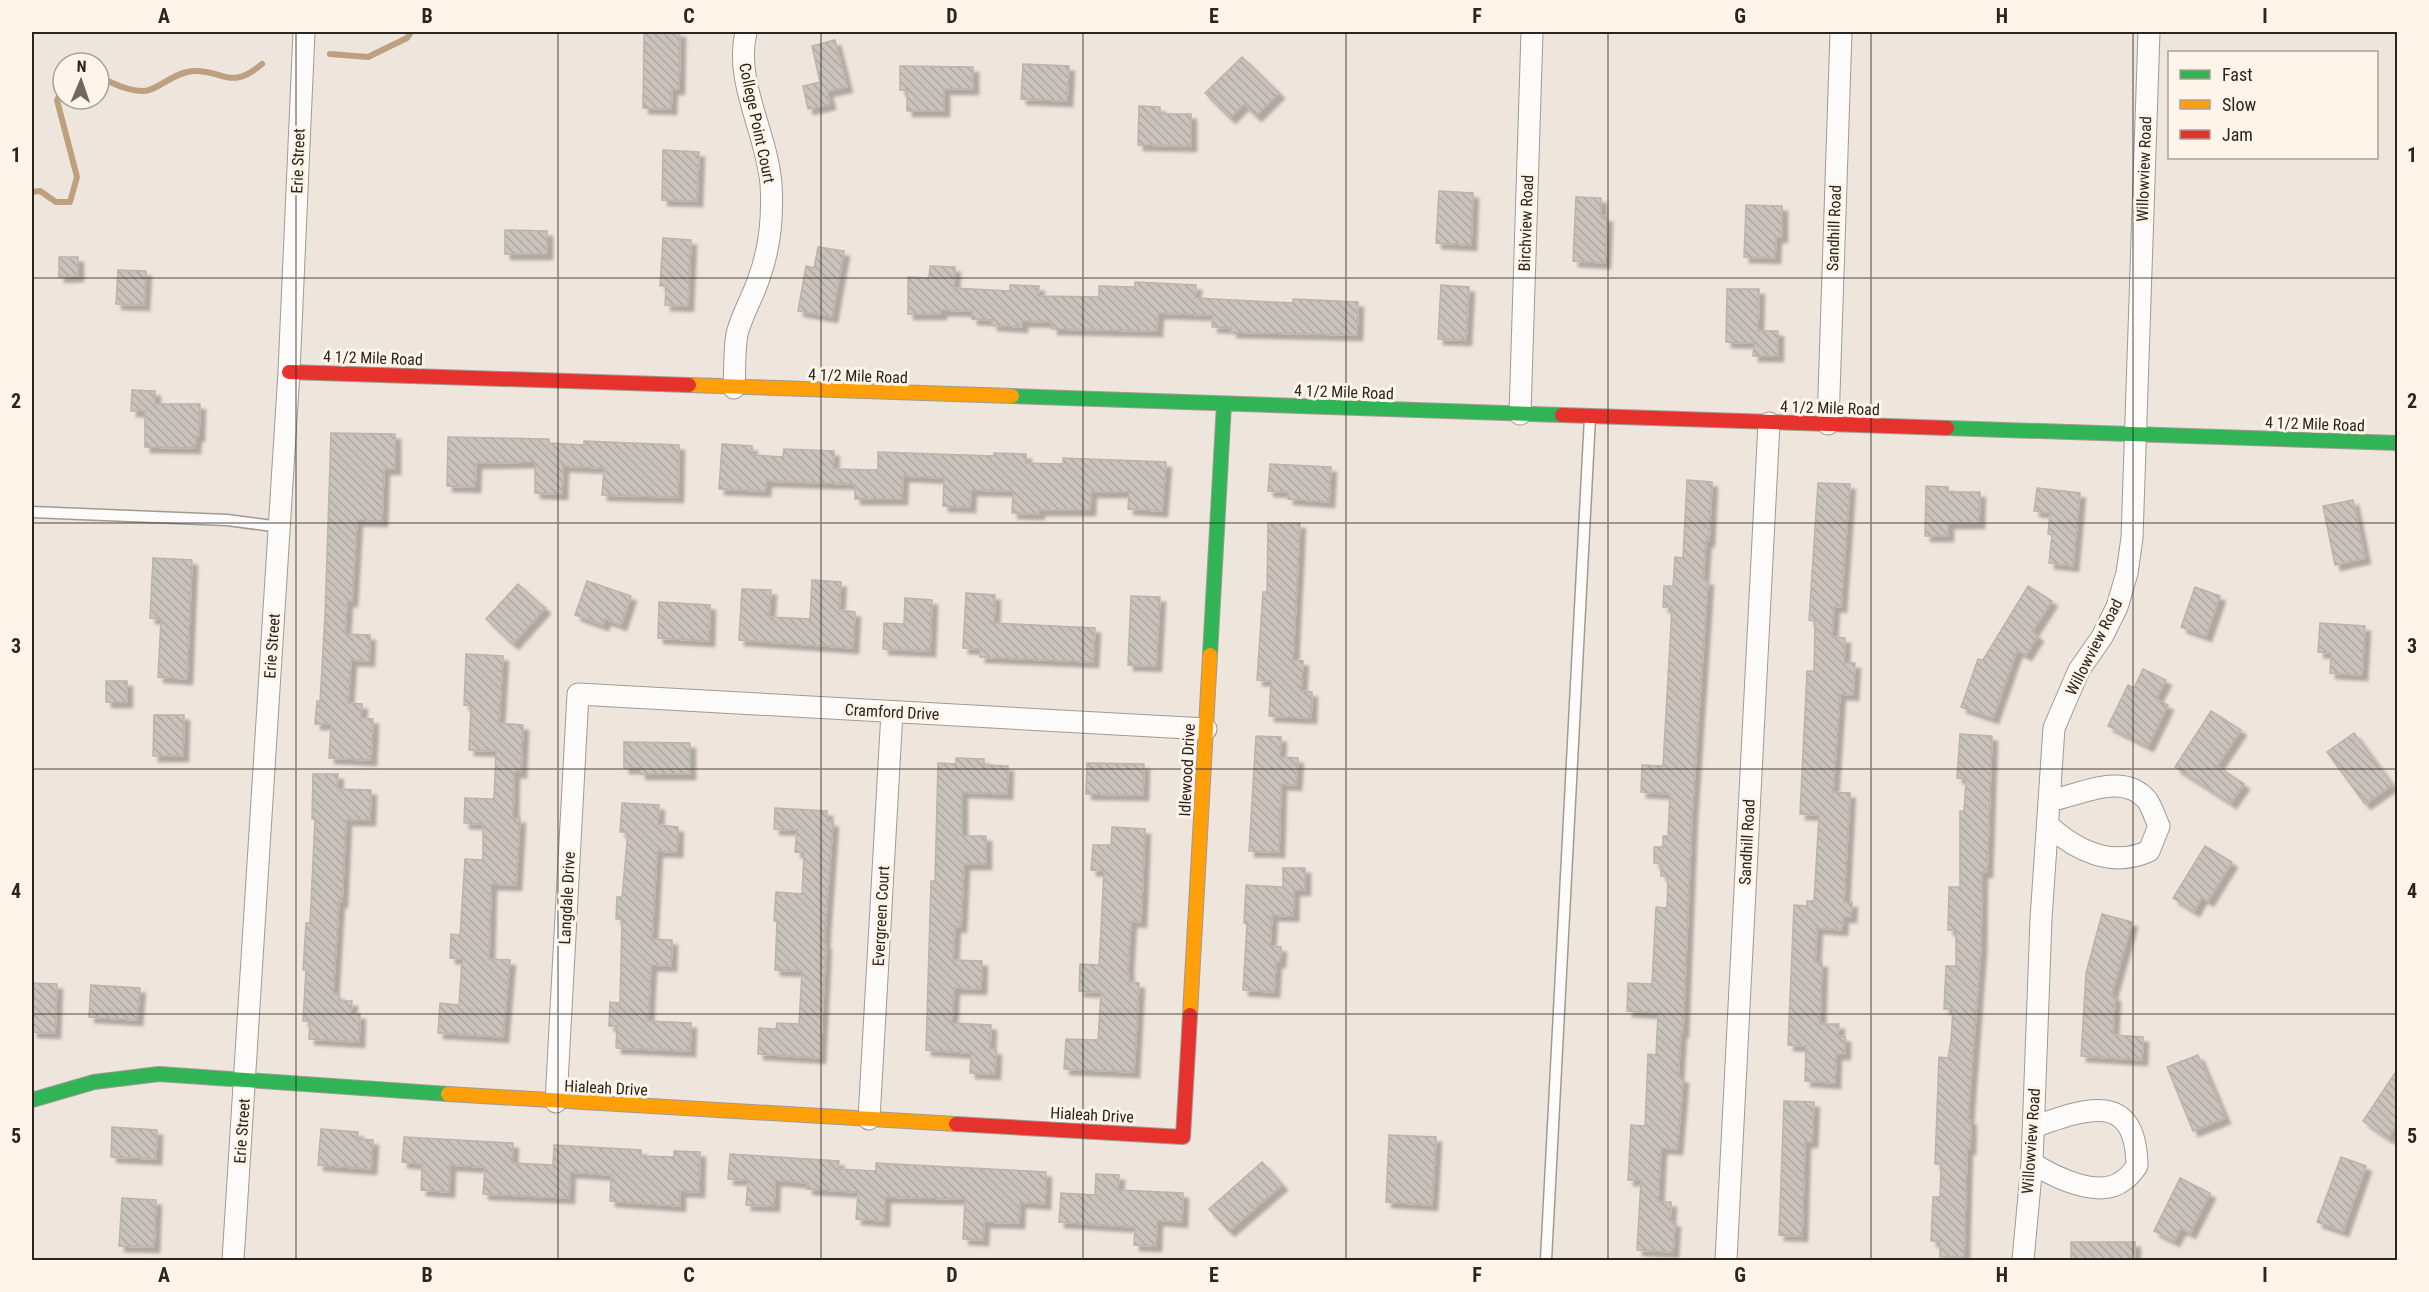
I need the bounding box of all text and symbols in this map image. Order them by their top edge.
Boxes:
text: A [158,4,170,28]
text: B [421,4,433,28]
text: C [683,4,695,28]
text: D [946,4,958,28]
text: E [1209,4,1219,28]
text: F [1472,4,1482,28]
text: G [1734,4,1746,28]
text: H [1996,4,2008,28]
text: I [2262,4,2268,28]
north arrow [51,51,111,111]
legend [2168,51,2378,159]
text: N [76,57,87,76]
street label: College Point Court [735,61,779,185]
text: Fast [2222,64,2253,85]
text: Slow [2222,94,2257,115]
street label: Willowview Road [2133,116,2155,222]
text: Jam [2222,124,2253,145]
street label: Erie Street [287,128,309,194]
text: 1 [11,143,21,167]
text: 1 [2407,143,2417,167]
street label: Birchview Road [1515,174,1537,272]
street label: Sandhill Road [1823,185,1845,271]
street label: 4 1/2 Mile Road [323,347,423,369]
street label: 4 1/2 Mile Road [808,365,908,387]
street label: 4 1/2 Mile Road [1294,381,1394,403]
text: 2 [11,389,21,413]
text: 2 [2407,389,2417,413]
street label: 4 1/2 Mile Road [1780,397,1880,419]
street label: 4 1/2 Mile Road [2265,413,2365,435]
street label: Willowview Road [2062,596,2126,698]
street label: Erie Street [260,613,284,679]
text: 3 [11,634,21,658]
text: 3 [2407,634,2417,658]
street label: Cramford Drive [844,700,940,724]
street label: Idlewood Drive [1175,723,1199,817]
street label: Sandhill Road [1735,798,1759,886]
street label: Langdale Drive [555,851,579,945]
street label: Evergreen Court [869,865,893,967]
text: 4 [11,879,21,903]
text: 4 [2407,879,2417,903]
street label: Hialeah Drive [564,1076,648,1100]
street label: Willowview Road [2018,1088,2044,1194]
street label: Erie Street [230,1098,254,1164]
street label: Hialeah Drive [1050,1103,1134,1127]
text: 5 [11,1124,21,1148]
text: 5 [2407,1124,2417,1148]
text: A [158,1263,170,1287]
text: B [421,1263,433,1287]
text: C [683,1263,695,1287]
text: D [946,1263,958,1287]
text: E [1209,1263,1219,1287]
text: F [1472,1263,1482,1287]
text: G [1734,1263,1746,1287]
text: H [1996,1263,2008,1287]
text: I [2262,1263,2268,1287]

